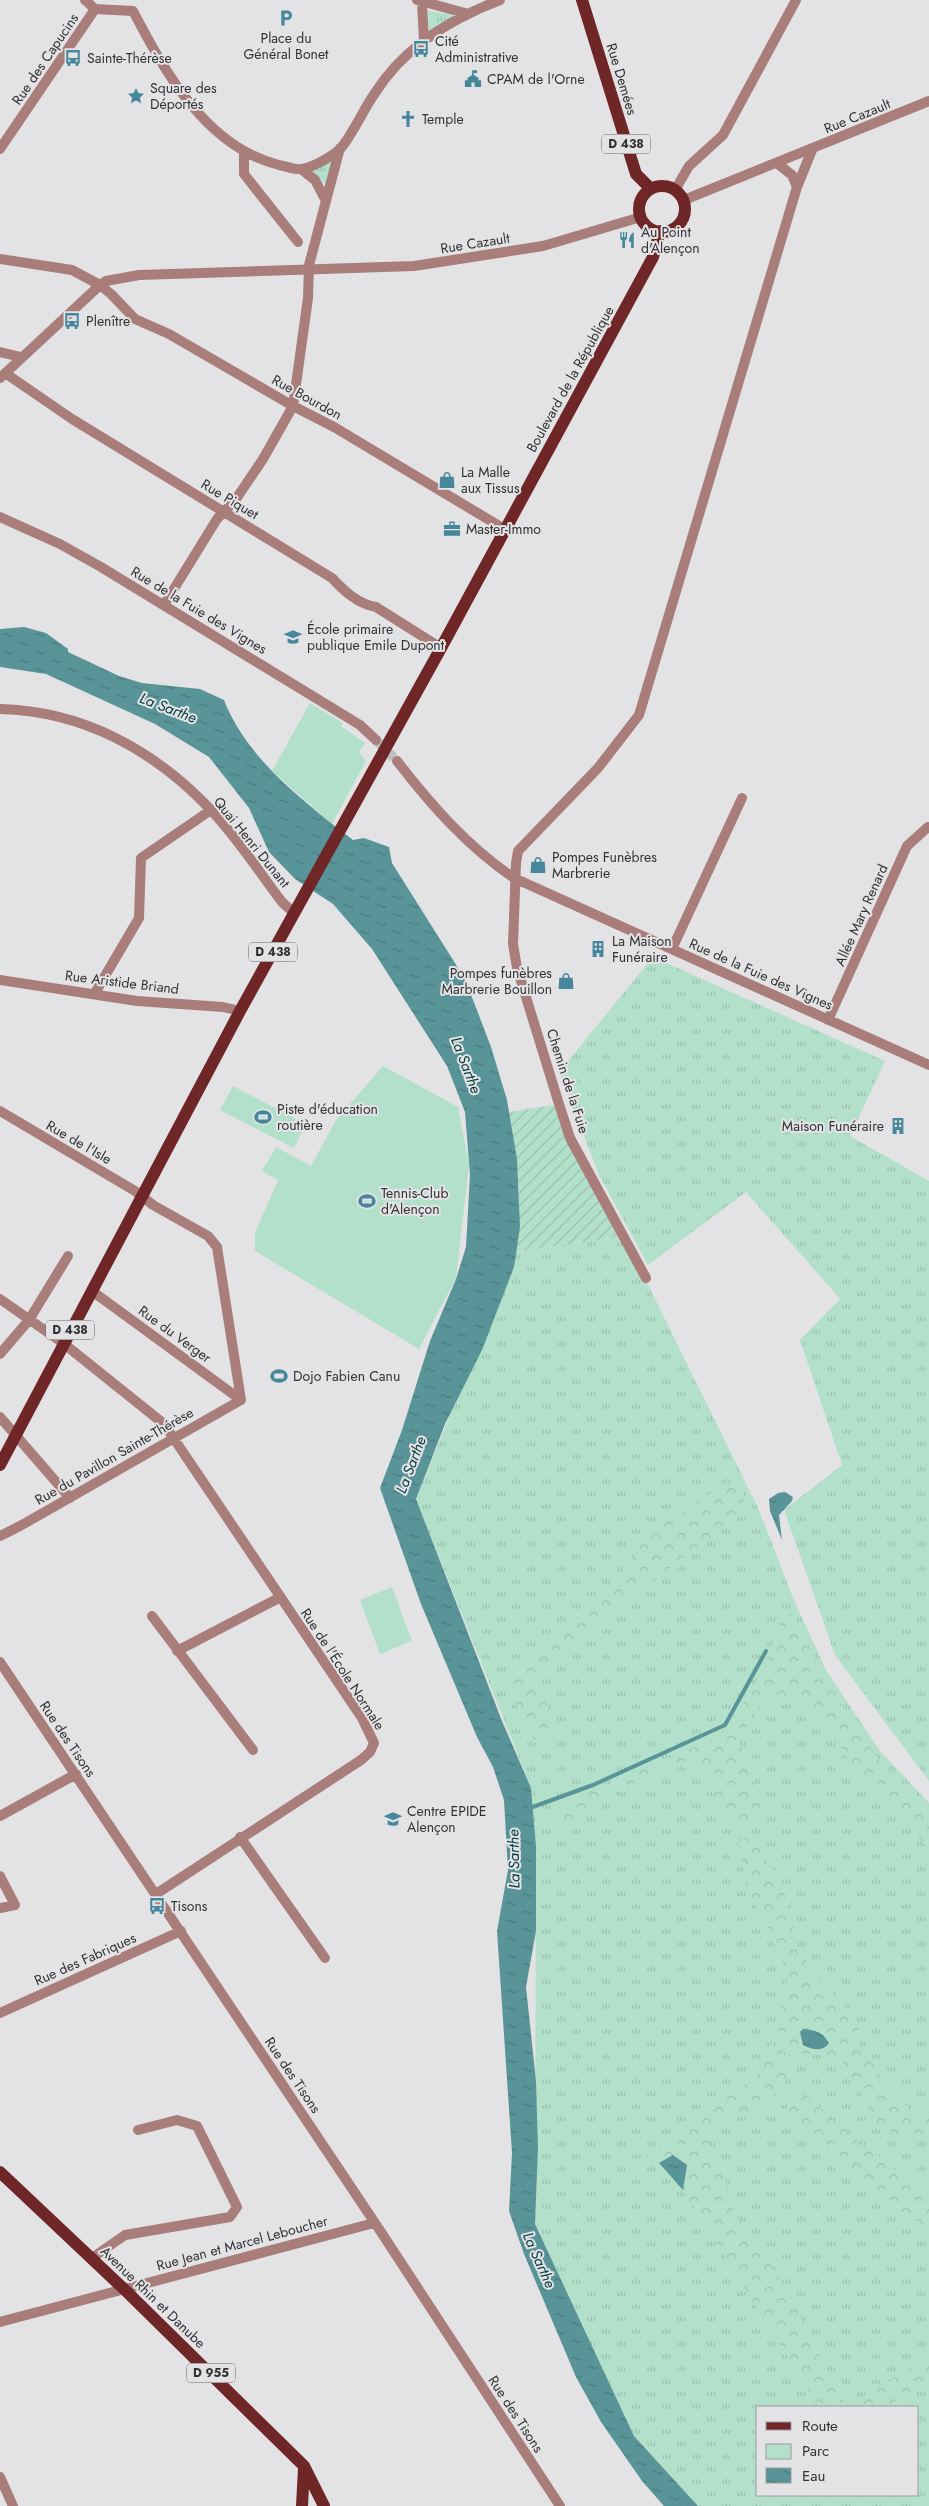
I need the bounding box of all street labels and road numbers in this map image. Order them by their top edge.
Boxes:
street label: Rue des Capucins [7,9,83,109]
street label: Rue Demées [602,41,643,118]
street label: Rue Cazault [821,93,894,138]
road number: D 438 [602,134,650,154]
street label: Rue Cazault [439,228,512,258]
street label: Boulevard de la République [521,302,619,456]
street label: Rue Bourdon [268,370,346,424]
street label: Rue Piquet [198,474,263,524]
street label: Rue de la Fuie des Vignes [127,561,271,659]
street label: Quai Henri Dunant [209,792,295,892]
street label: Allée Mary Renard [830,861,892,969]
street label: Rue de la Fuie des Vignes [686,933,836,1015]
road number: D 438 [249,942,297,962]
street label: Rue Aristide Briand [64,965,180,999]
street label: Chemin de la Fuie [542,1026,594,1136]
street label: Rue de l'Isle [43,1115,115,1169]
street label: Rue du Verger [134,1301,216,1367]
road number: D 438 [46,1320,94,1340]
street label: Rue du Pavillon Sainte-Thérèse [31,1402,197,1510]
street label: Rue de l'École Normale [296,1604,390,1734]
street label: Rue des Tisons [35,1697,101,1781]
street label: Rue des Fabriques [31,1927,139,1990]
street label: Rue des Tisons [260,2033,326,2117]
street label: Rue Jean et Marcel Leboucher [154,2210,330,2276]
street label: Avenue Rhin et Danube [96,2241,210,2353]
road number: D 955 [187,2364,235,2382]
street label: Rue des Tisons [484,2372,549,2457]

